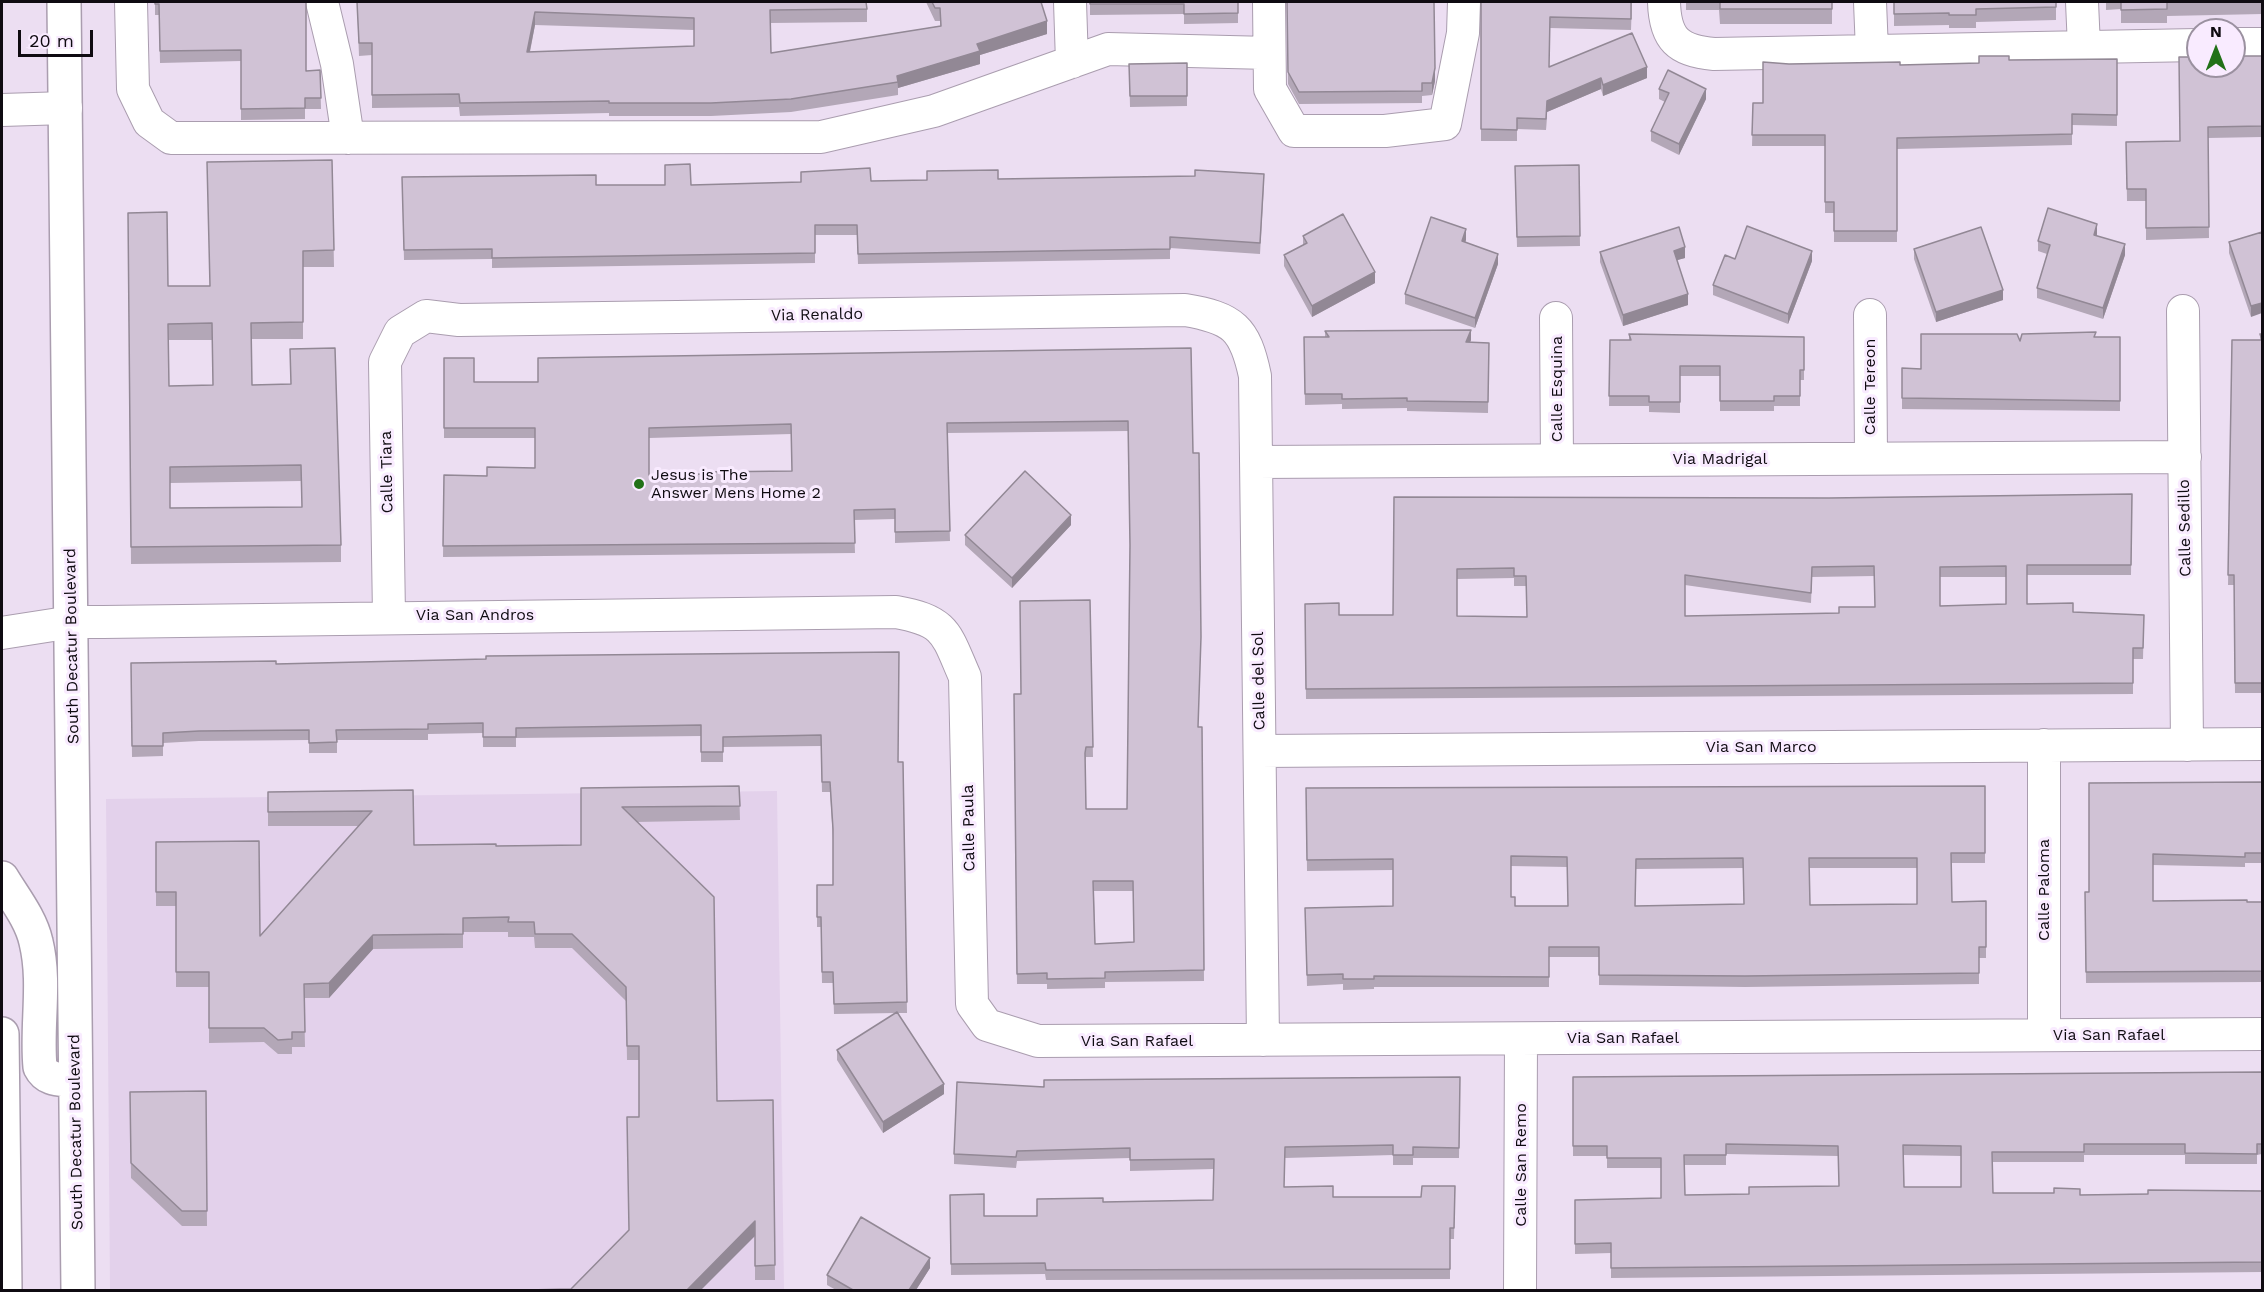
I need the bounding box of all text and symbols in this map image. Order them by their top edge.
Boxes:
scale bar [21,18,96,56]
north arrow [2186,18,2246,78]
text: N [2210,22,2222,41]
text: 20 m [29,30,74,51]
street label: Via Renaldo [771,305,863,325]
street label: Calle Esquina [1547,336,1567,442]
street label: Calle Tereon [1860,339,1880,435]
street label: Calle Tiara [377,431,397,513]
street label: Via Madrigal [1672,449,1768,469]
place label: Jesus is The Answer Mens Home 2 [651,465,821,503]
marker: Jesus is The Answer Mens Home 2 [632,477,646,491]
street label: Calle Sedillo [2175,479,2195,577]
street label: South Decatur Boulevard [61,548,83,744]
street label: Via San Andros [416,605,534,625]
street label: Calle del Sol [1249,631,1269,731]
street label: Via San Marco [1705,737,1817,757]
street label: Calle Paula [959,784,979,872]
street label: Calle Paloma [2034,839,2054,941]
street label: Via San Rafael [2053,1025,2165,1045]
street label: Via San Rafael [1567,1028,1679,1048]
street label: Via San Rafael [1081,1031,1193,1051]
street label: South Decatur Boulevard [65,1034,87,1230]
street label: Calle San Remo [1511,1103,1531,1227]

